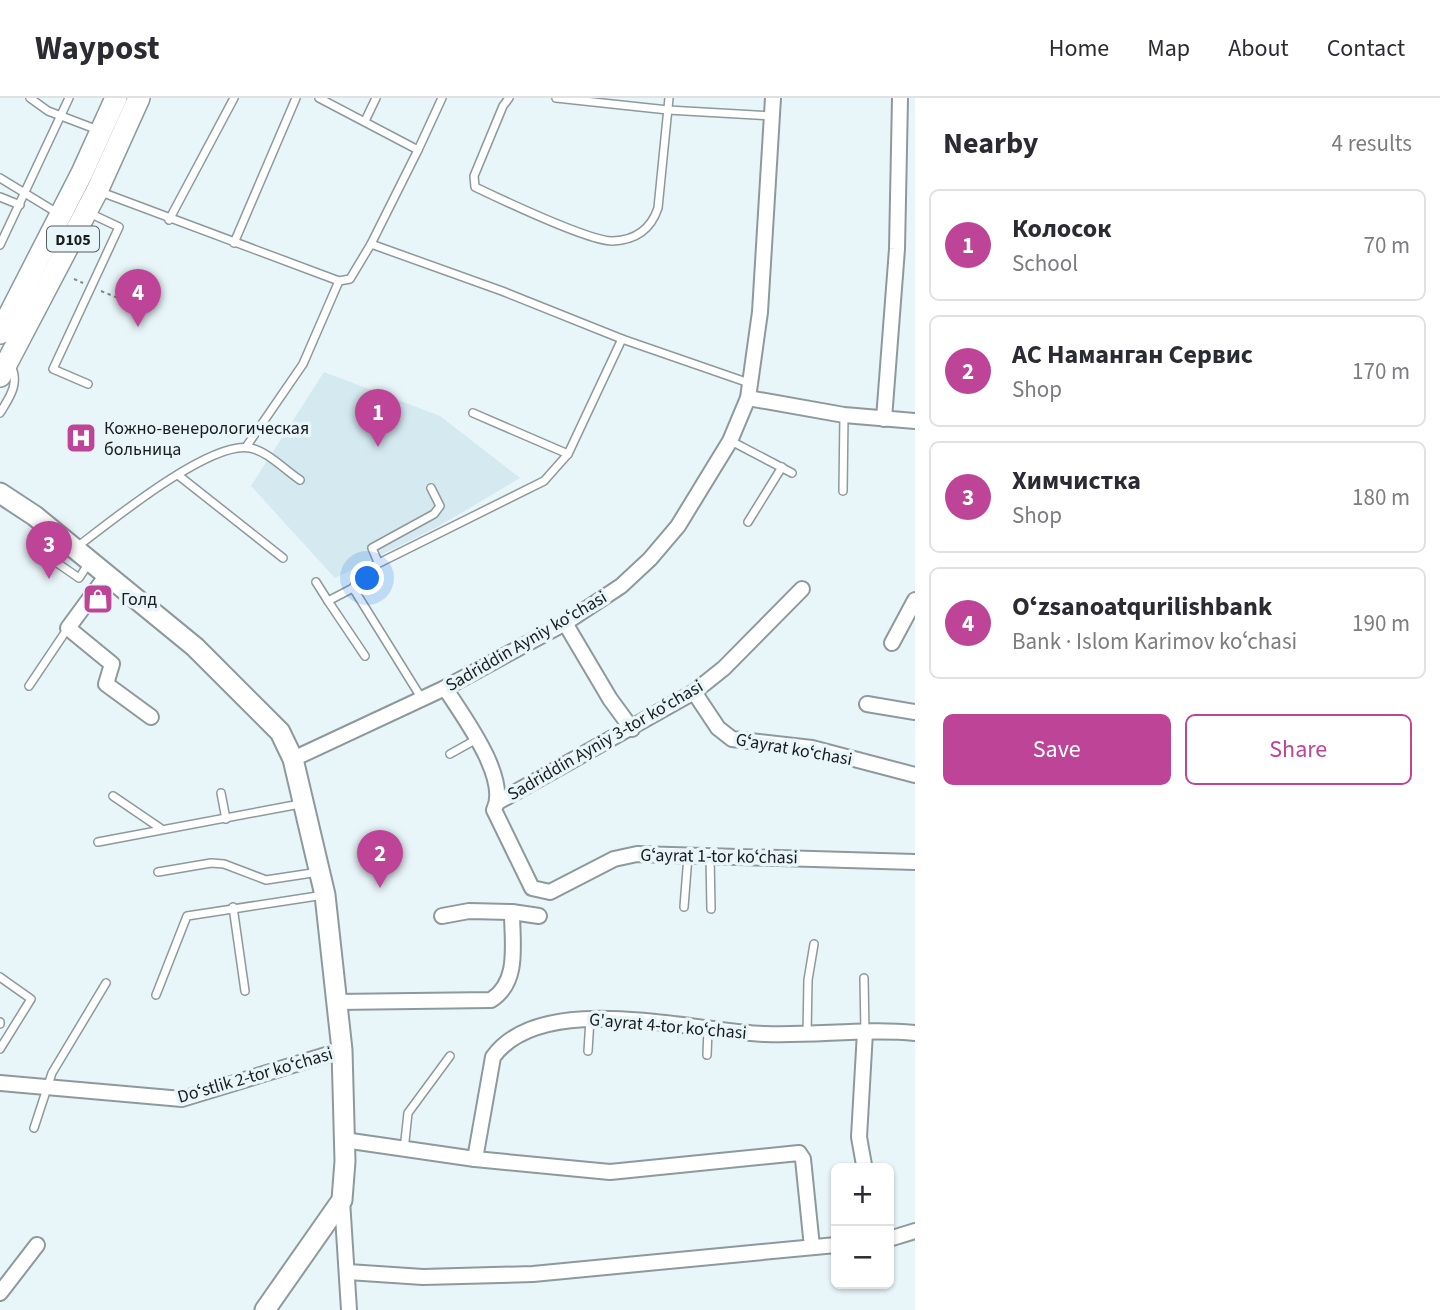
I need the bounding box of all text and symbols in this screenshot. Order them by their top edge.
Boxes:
text: Waypost [35,25,160,72]
text: Home [1049,31,1109,66]
text: Map [1147,31,1190,66]
text: About [1228,31,1289,66]
text: Contact [1327,31,1405,66]
text: Nearby [943,122,1038,165]
text: 4 results [1332,127,1412,160]
text: Колосок [1012,210,1111,247]
road number: D105 [47,226,99,252]
text: 1 [962,229,974,262]
text: 70 m [1363,229,1410,262]
text: School [1012,247,1078,280]
pin: 4 [115,269,161,327]
text: АС Наманган Сервис [1012,336,1253,373]
text: 2 [962,355,974,388]
text: 170 m [1352,355,1410,388]
text: Shop [1012,373,1062,406]
pin: 1 [355,389,401,447]
place label: Кожно-венерологическая больница [104,416,309,462]
hospital icon: Кожно-венерологическая больница [64,421,98,455]
text: Химчистка [1012,462,1141,499]
text: 3 [962,481,974,514]
text: 180 m [1352,481,1410,514]
text: Shop [1012,499,1062,532]
pin: 3 [26,521,72,579]
your location [350,561,384,595]
shop icon: Голд [81,582,115,616]
street label: Sadriddin Ayniy koʻchasi [441,585,612,698]
place label: Голд [121,587,157,612]
text: Oʻzsanoatqurilishbank [1012,588,1272,625]
text: 4 [962,607,974,640]
text: 190 m [1352,607,1410,640]
text: Bank · Islom Karimov koʻchasi [1012,625,1297,658]
street label: Sadriddin Ayniy 3-tor koʻchasi [503,674,708,807]
button: Save [943,714,1171,785]
button: Share [1185,714,1412,785]
street label: Gʻayrat koʻchasi [734,727,854,772]
pin: 2 [357,830,403,888]
street label: Gʻayrat 1-tor koʻchasi [640,843,798,870]
street label: G'ayrat 4-tor koʻchasi [588,1007,748,1046]
street label: Doʻstlik 2-tor koʻchasi [175,1041,336,1110]
map controls [831,1163,894,1289]
button: + [831,1163,894,1226]
button: − [831,1226,894,1289]

